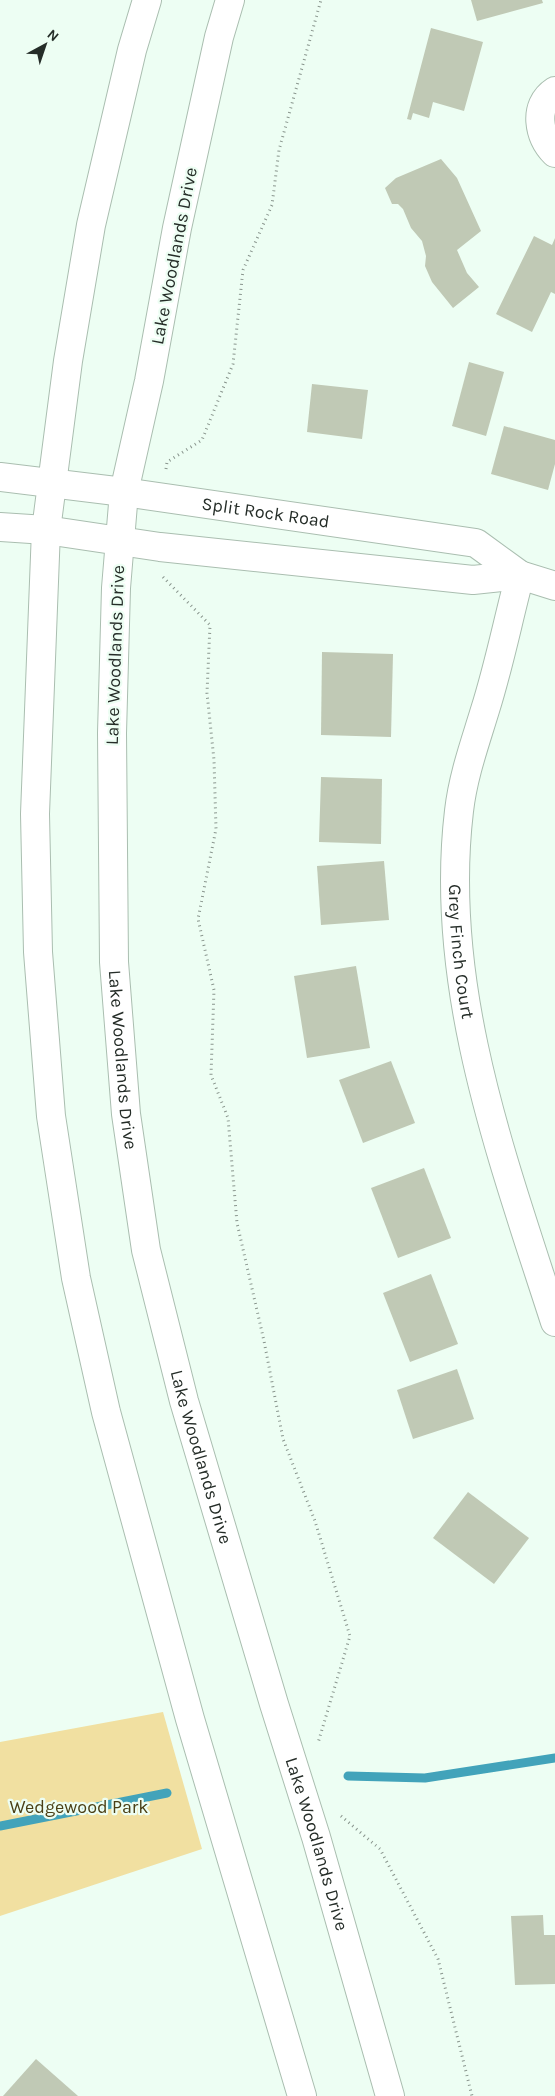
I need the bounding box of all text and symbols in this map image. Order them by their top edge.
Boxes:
north arrow [20,20,70,70]
text: N [44,26,62,45]
street label: Lake Woodlands Drive [146,166,202,346]
street label: Split Rock Road [200,492,331,533]
street label: Lake Woodlands Drive [101,565,129,745]
street label: Grey Finch Court [444,884,479,1021]
street label: Lake Woodlands Drive [104,969,142,1151]
street label: Lake Woodlands Drive [166,1368,237,1547]
street label: Lake Woodlands Drive [280,1754,353,1933]
park label: Wedgewood Park [9,1796,149,1818]

